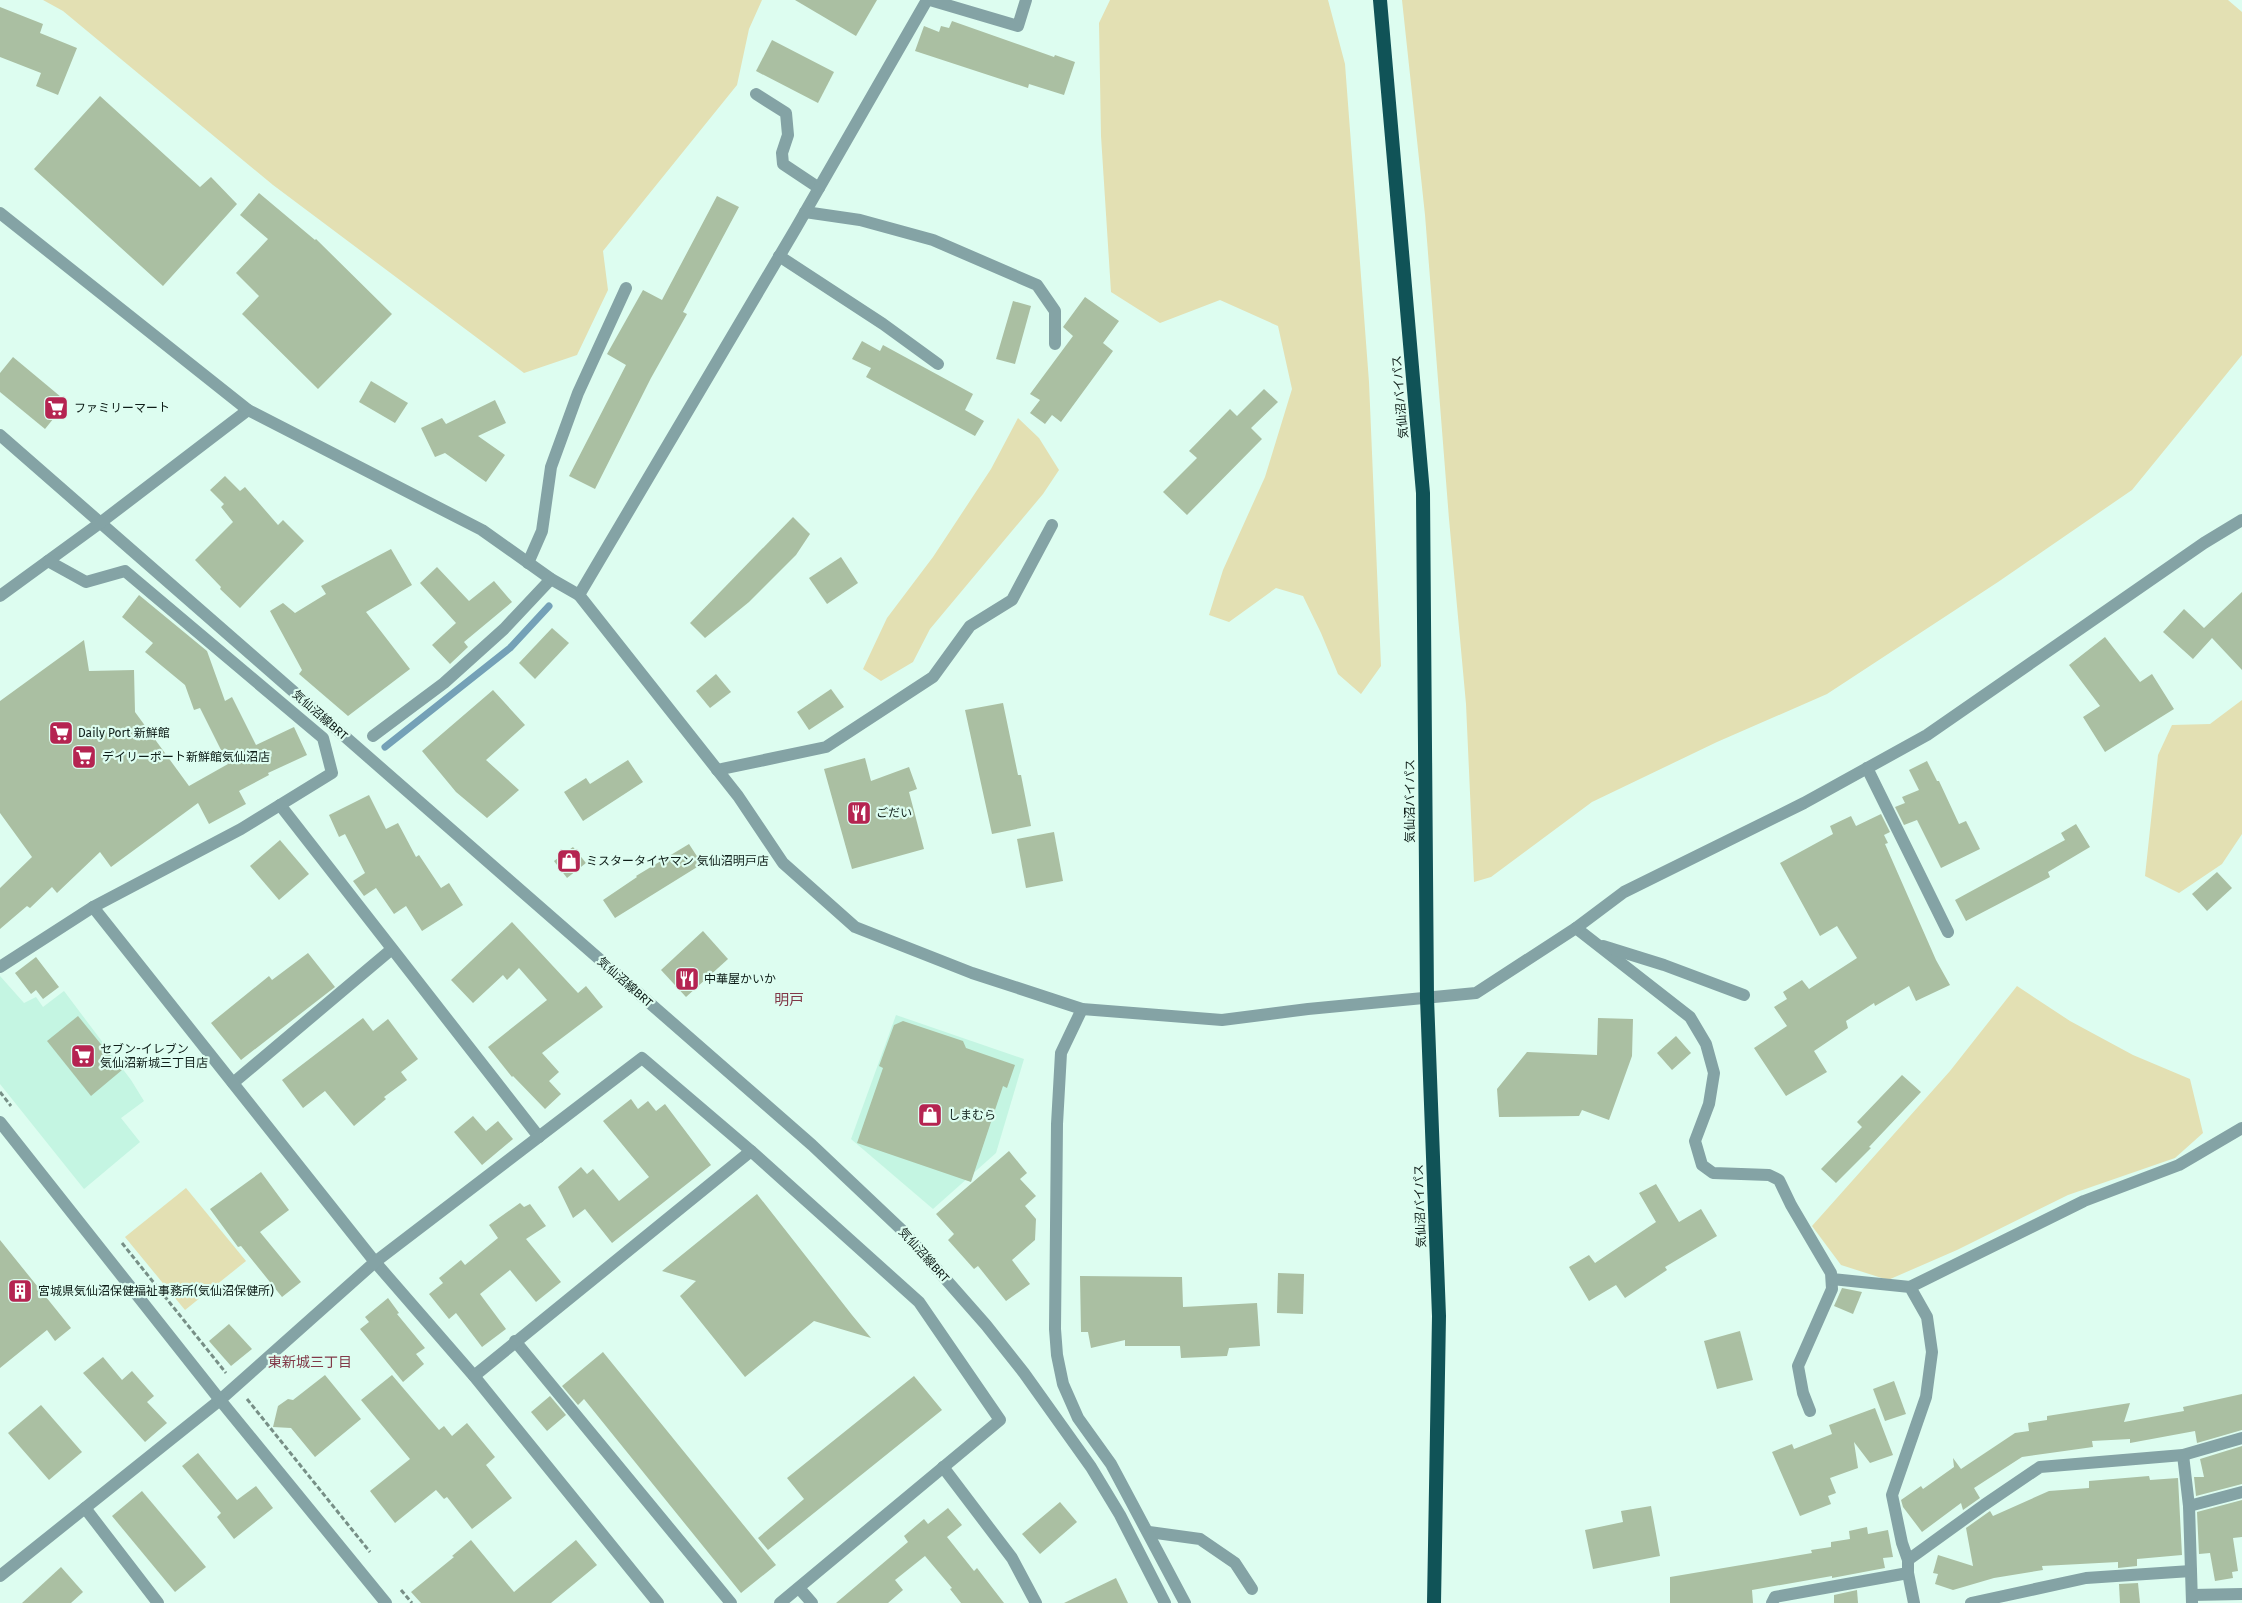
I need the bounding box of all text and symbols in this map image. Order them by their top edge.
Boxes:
street label: 気仙沼バイパス [1389,355,1411,439]
supermarket icon: ファミリーマート [43,395,69,421]
place label: ファミリーマート [74,401,170,415]
street label: 気仙沼線BRT [290,687,351,743]
supermarket icon: Daily Port 新鮮館 [48,720,74,746]
place label: Daily Port 新鮮館 [78,726,170,740]
supermarket icon: デイリーポート新鮮館気仙沼店 [71,744,97,770]
place label: デイリーポート新鮮館気仙沼店 [102,750,270,764]
street label: 気仙沼バイパス [1403,759,1417,843]
restaurant icon: ごだい [846,800,872,826]
place label: ごだい [876,806,912,820]
shop icon: ミスタータイヤマン 気仙沼明戸店 [556,848,582,874]
place label: ミスタータイヤマン 気仙沼明戸店 [586,854,769,868]
street label: 気仙沼線BRT [595,954,656,1010]
restaurant icon: 中華屋かいか [674,966,700,992]
place label: 中華屋かいか [704,972,776,986]
district label: 明戸 [774,991,804,1009]
place label: セブン-イレブン 気仙沼新城三丁目店 [100,1042,208,1070]
supermarket icon: セブン-イレブン 気仙沼新城三丁目店 [70,1043,96,1069]
shop icon: しまむら [917,1102,943,1128]
place label: しまむら [948,1108,996,1122]
street label: 気仙沼バイパス [1412,1164,1428,1248]
street label: 気仙沼線BRT [896,1225,953,1286]
building icon: 宮城県気仙沼保健福祉事務所(気仙沼保健所) [7,1278,33,1304]
place label: 宮城県気仙沼保健福祉事務所(気仙沼保健所) [38,1284,274,1298]
district label: 東新城三丁目 [268,1354,352,1371]

